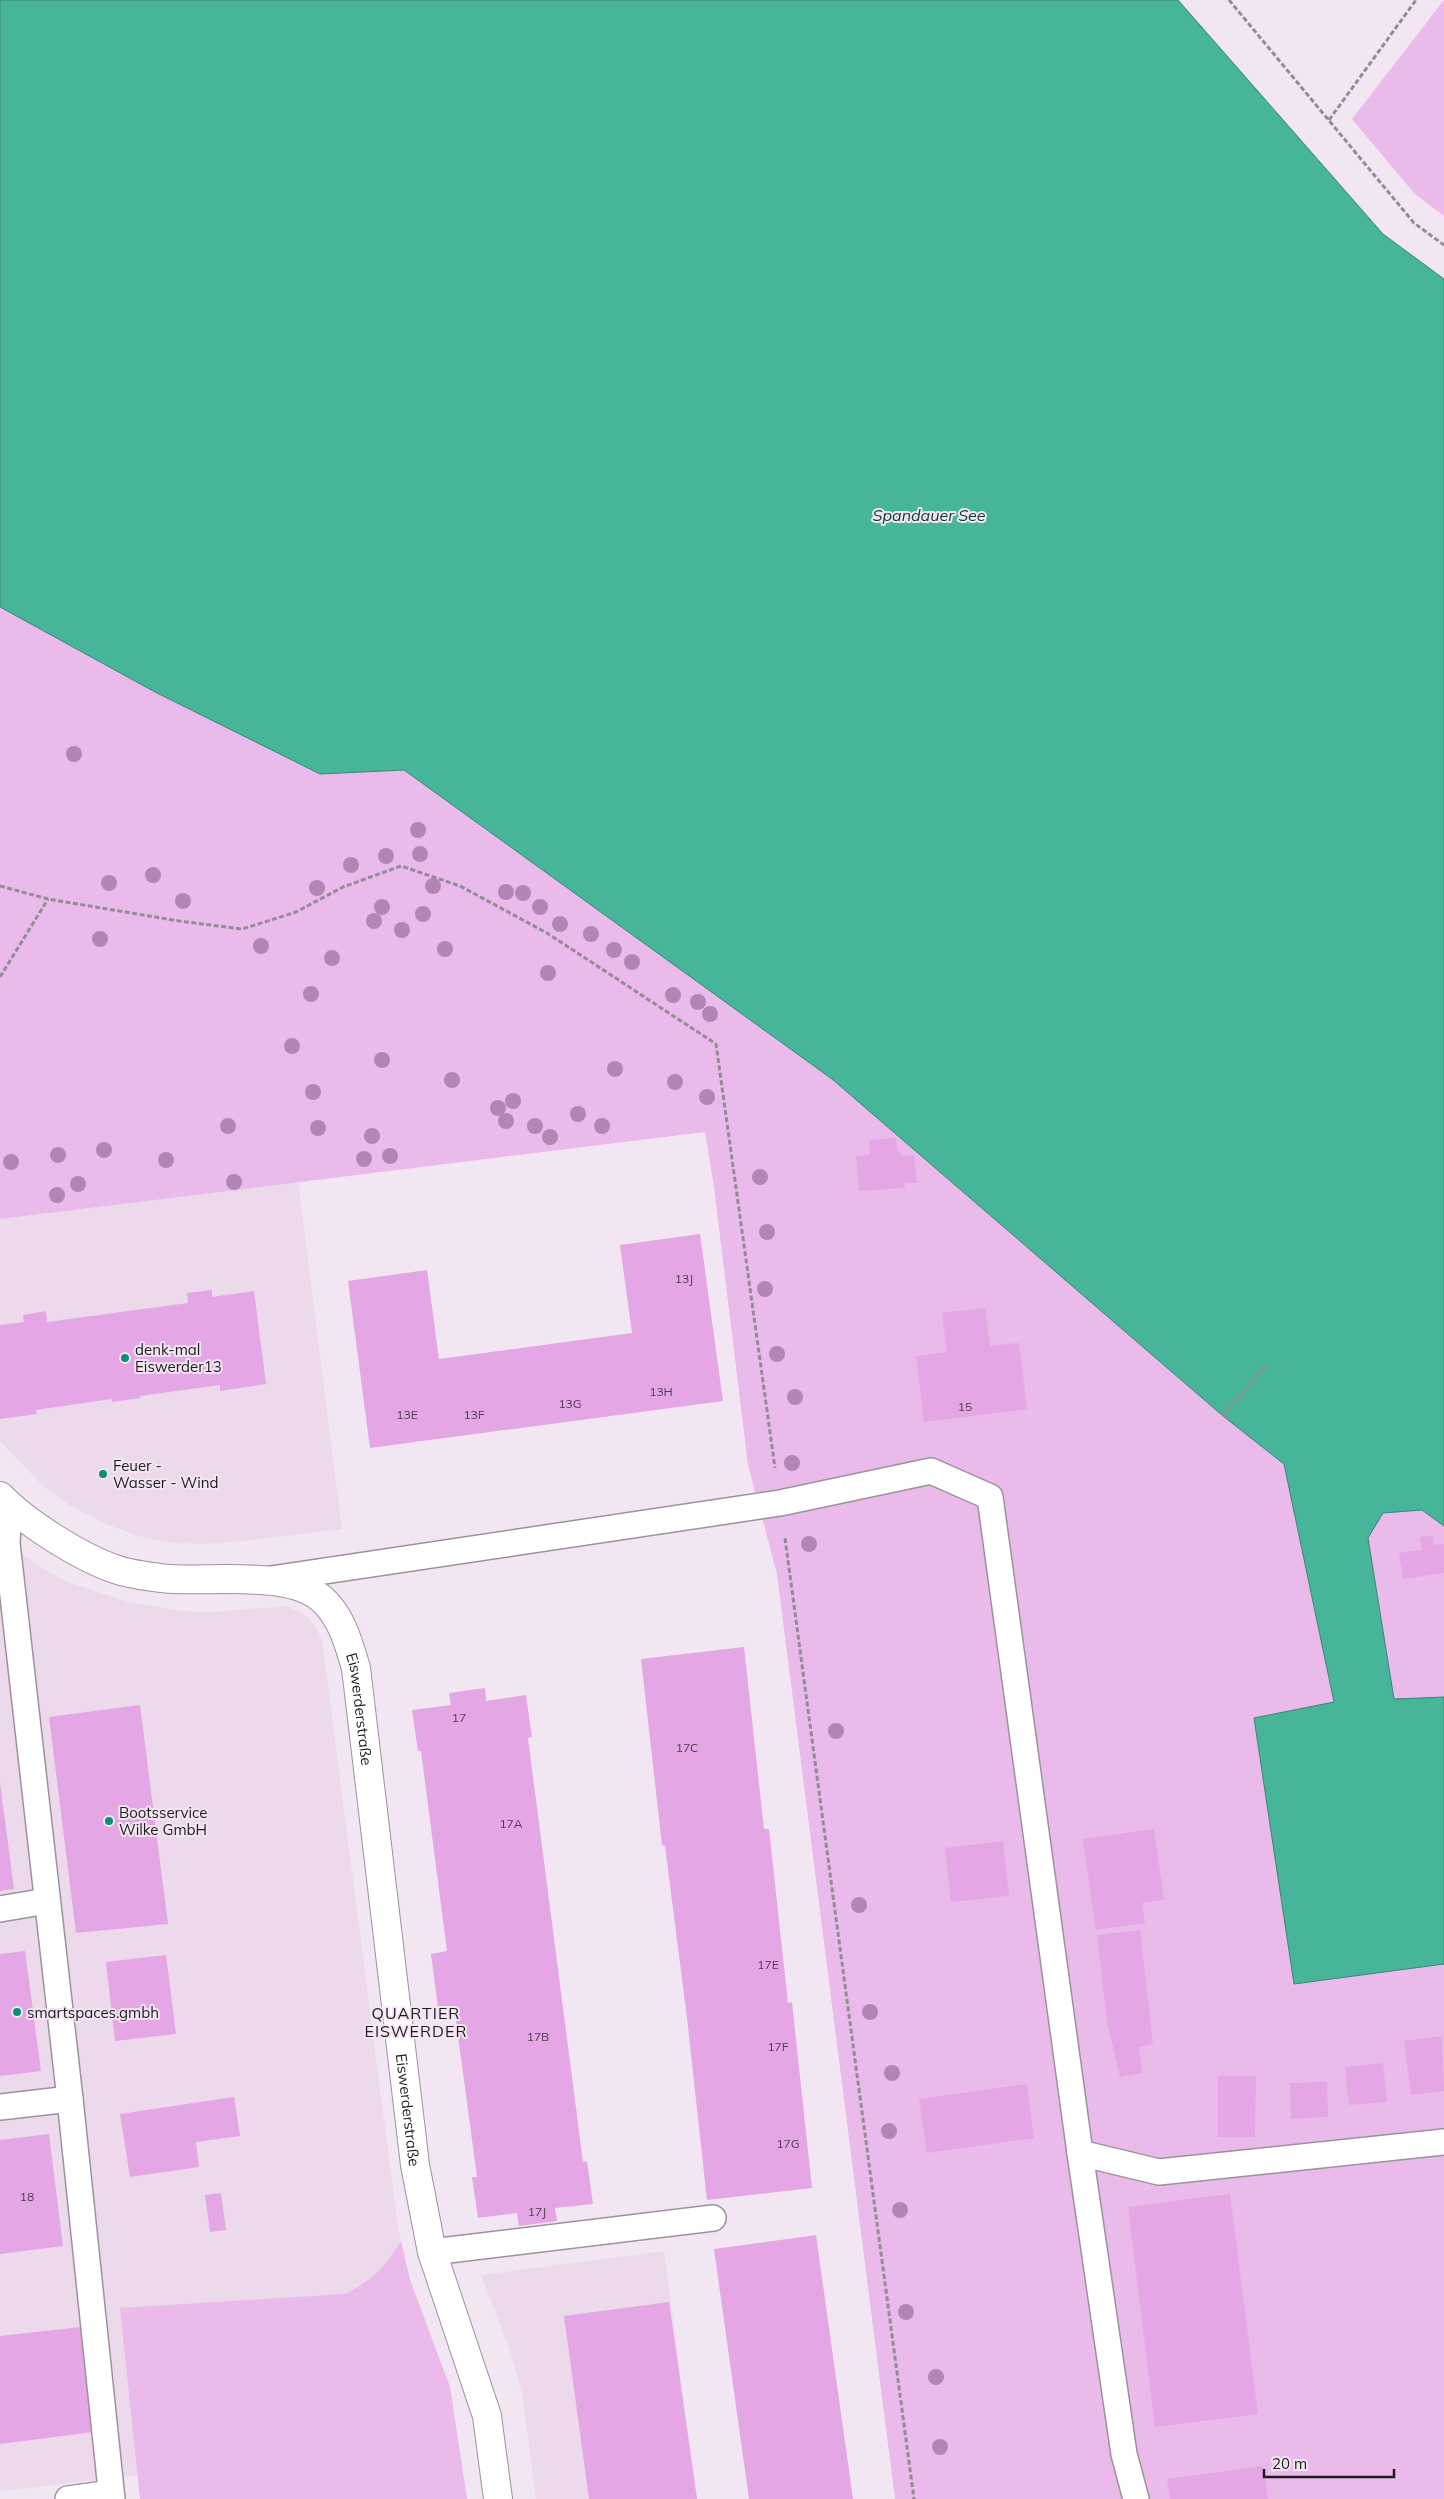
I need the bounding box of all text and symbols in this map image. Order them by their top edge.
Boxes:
water label: Spandauer See [872,505,986,525]
house number: 13J [675,1271,693,1286]
place label: denk-mal Eiswerder13 [135,1340,222,1376]
marker: denk-mal Eiswerder13 [119,1352,131,1364]
house number: 13H [649,1384,673,1399]
house number: 13G [558,1396,582,1411]
house number: 15 [958,1399,972,1414]
house number: 13E [396,1407,418,1422]
house number: 13F [463,1407,485,1422]
place label: Feuer - Wasser - Wind [113,1456,219,1492]
marker: Feuer - Wasser - Wind [97,1468,109,1480]
street label: Eiswerderstraße [342,1650,377,1766]
house number: 17 [452,1710,466,1725]
house number: 17C [676,1740,698,1755]
place label: Bootsservice Wilke GmbH [119,1803,207,1839]
marker: Bootsservice Wilke GmbH [103,1815,115,1827]
house number: 17A [499,1816,523,1831]
house number: 17E [757,1957,779,1972]
place label: smartspaces.gmbh [27,2003,159,2022]
district label: QUARTIER EISWERDER [364,2003,468,2041]
marker: smartspaces.gmbh [11,2006,23,2018]
house number: 17B [527,2029,549,2044]
house number: 17F [767,2039,789,2054]
street label: Eiswerderstraße [392,2052,425,2167]
house number: 17G [776,2136,800,2151]
house number: 18 [20,2189,34,2204]
house number: 17J [528,2204,546,2219]
scale bar [1264,2446,1394,2478]
text: 20 m [1272,2454,1307,2473]

